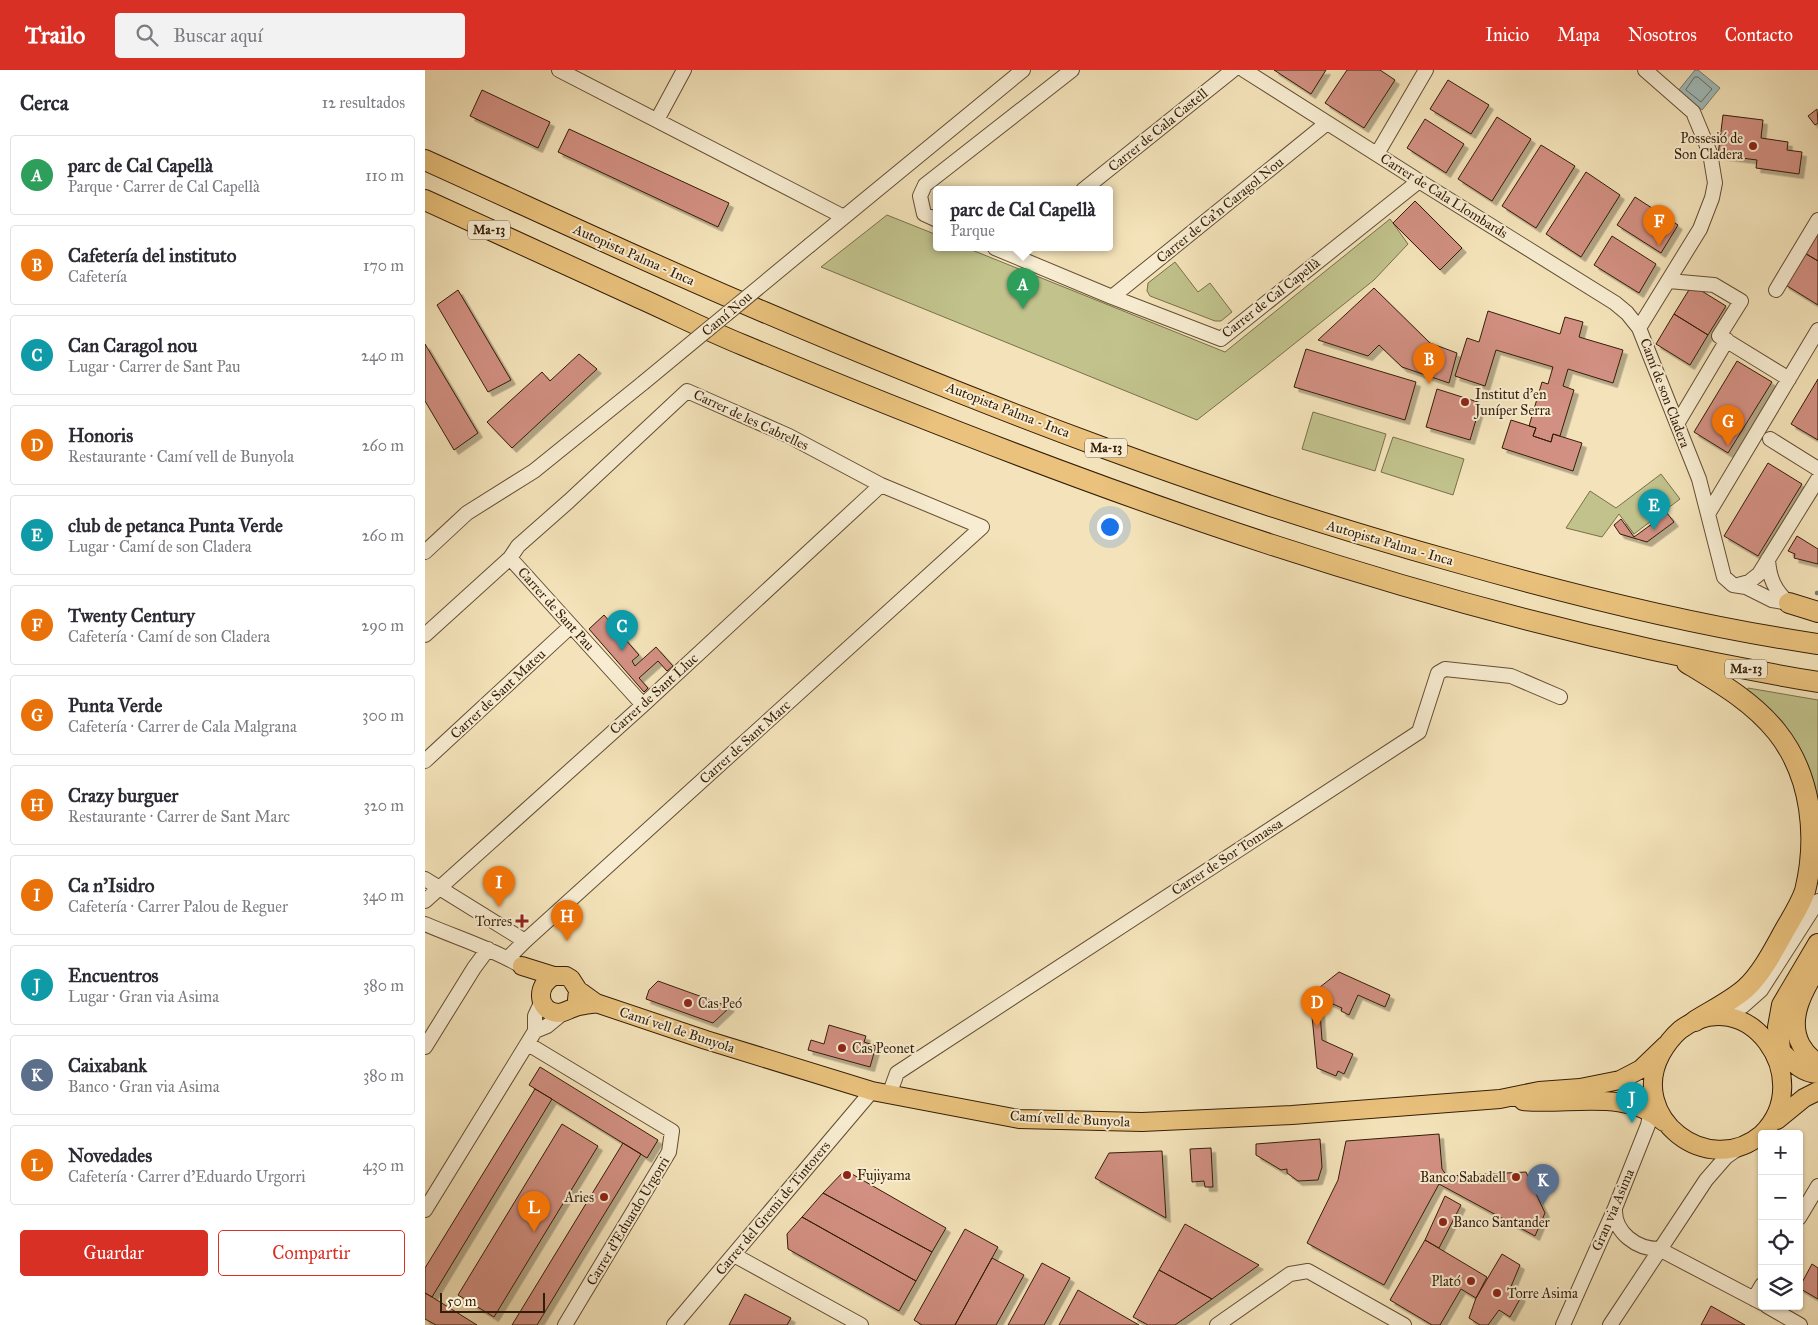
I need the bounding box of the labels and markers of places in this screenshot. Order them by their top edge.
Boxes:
place label: Possesió de Son Cladera [1674,130,1743,163]
marker: Possesió de Son Cladera [1747,140,1759,152]
pin: F [1643,205,1675,246]
pin: A [1007,268,1039,309]
pin: B [1413,343,1445,384]
place label: Institut d'en Juníper Serra [1473,386,1551,420]
marker: Institut d'en Juníper Serra [1459,396,1471,408]
pin: G [1712,405,1744,446]
pin: E [1638,489,1670,530]
pin: C [606,610,638,651]
pin: I [483,866,515,907]
pin: H [551,900,583,941]
place label: Torres [475,913,512,930]
marker: Torres [516,915,528,927]
pin: D [1301,986,1333,1027]
place label: Cas Peó [698,995,742,1012]
marker: Cas Peó [682,997,694,1009]
place label: Cas Peonet [852,1040,915,1057]
marker: Cas Peonet [836,1042,848,1054]
pin: J [1616,1082,1648,1123]
pin: K [1527,1164,1559,1205]
place label: Fujiyama [857,1167,911,1184]
marker: Fujiyama [841,1169,853,1181]
place label: Banco Sabadell [1420,1169,1506,1186]
marker: Banco Sabadell [1510,1171,1522,1183]
place label: Aries [564,1189,594,1206]
pin: L [518,1191,550,1232]
marker: Aries [598,1191,610,1203]
place label: Banco Santander [1453,1214,1551,1231]
marker: Banco Santander [1437,1216,1449,1228]
place label: Plató [1431,1273,1461,1290]
marker: Plató [1465,1275,1477,1287]
place label: Torre Asima [1507,1285,1578,1302]
marker: Torre Asima [1491,1287,1503,1299]

